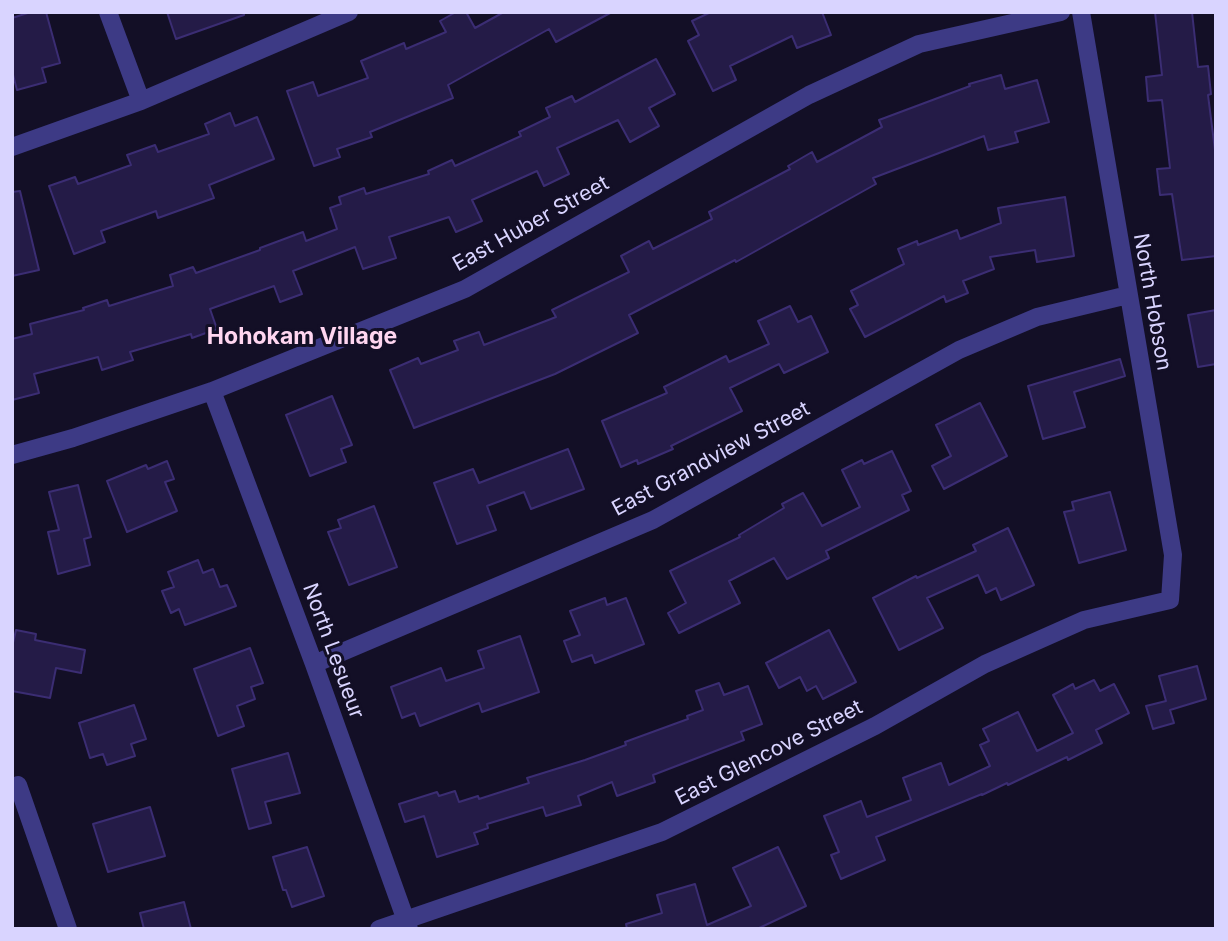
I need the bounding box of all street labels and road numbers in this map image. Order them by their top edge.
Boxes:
street label: East Huber Street [449,171,613,277]
street label: North Hobson [1128,231,1176,373]
street label: East Grandview Street [608,396,814,522]
street label: North Lesueur [297,580,369,722]
street label: East Glencove Street [671,695,867,811]

